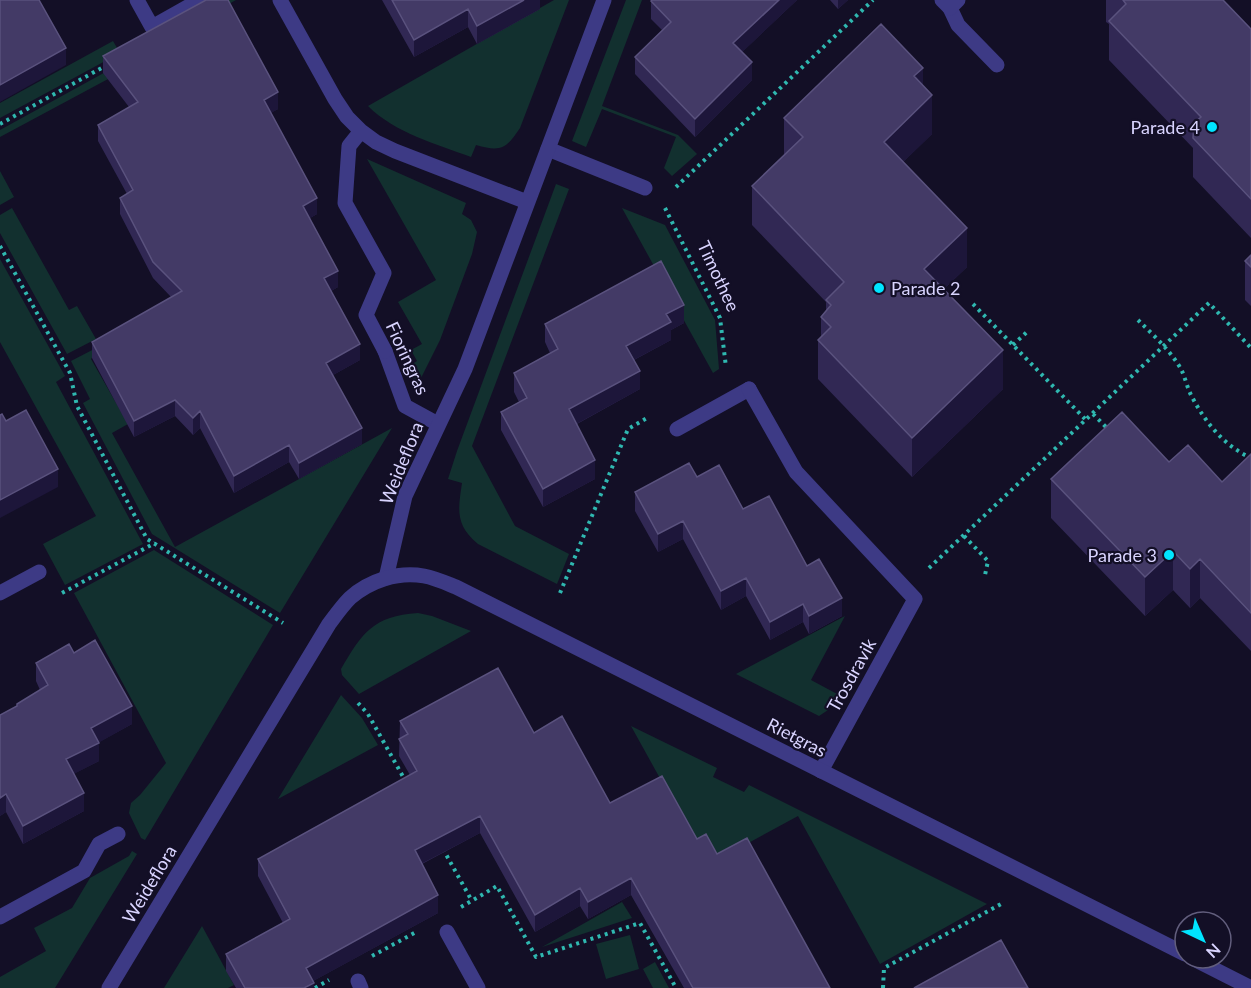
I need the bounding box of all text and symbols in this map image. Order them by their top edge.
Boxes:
place label: Parade 4 [1131,116,1200,138]
marker: Parade 4 [1205,120,1219,134]
street label: Timothee [693,237,745,315]
place label: Parade 2 [891,277,960,299]
marker: Parade 2 [872,281,886,295]
street label: Fioringras [382,318,435,398]
street label: Weideflora [374,418,428,508]
place label: Parade 3 [1088,544,1157,566]
marker: Parade 3 [1162,548,1176,562]
street label: Trosdravik [822,634,881,716]
street label: Rietgras [764,713,831,761]
street label: Weideflora [117,841,181,927]
north arrow [1173,910,1233,970]
text: N [1203,940,1225,962]

